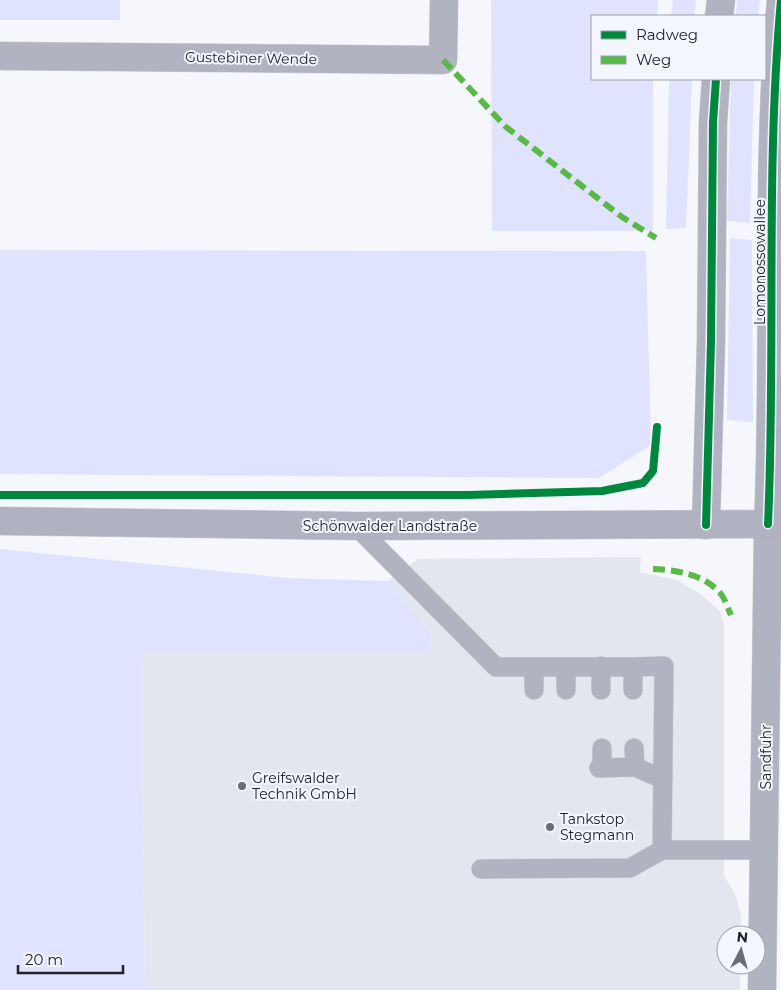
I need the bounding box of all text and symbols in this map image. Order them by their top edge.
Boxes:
legend [591,15,766,80]
text: Radweg [636,25,698,44]
street label: Gustebiner Wende [185,48,317,68]
text: Weg [636,50,671,69]
street label: Lomonossowallee [751,199,769,325]
street label: Schönwalder Landstraße [303,517,477,535]
street label: Sandfuhr [757,724,775,790]
place label: Greifswalder Technik GmbH [252,769,357,803]
marker: Greifswalder Technik GmbH [236,780,248,792]
place label: Tankstop Stegmann [560,810,634,844]
marker: Tankstop Stegmann [544,821,556,833]
north arrow [716,925,766,975]
text: N [736,928,749,947]
scale bar [18,942,122,974]
text: 20 m [25,950,63,969]

